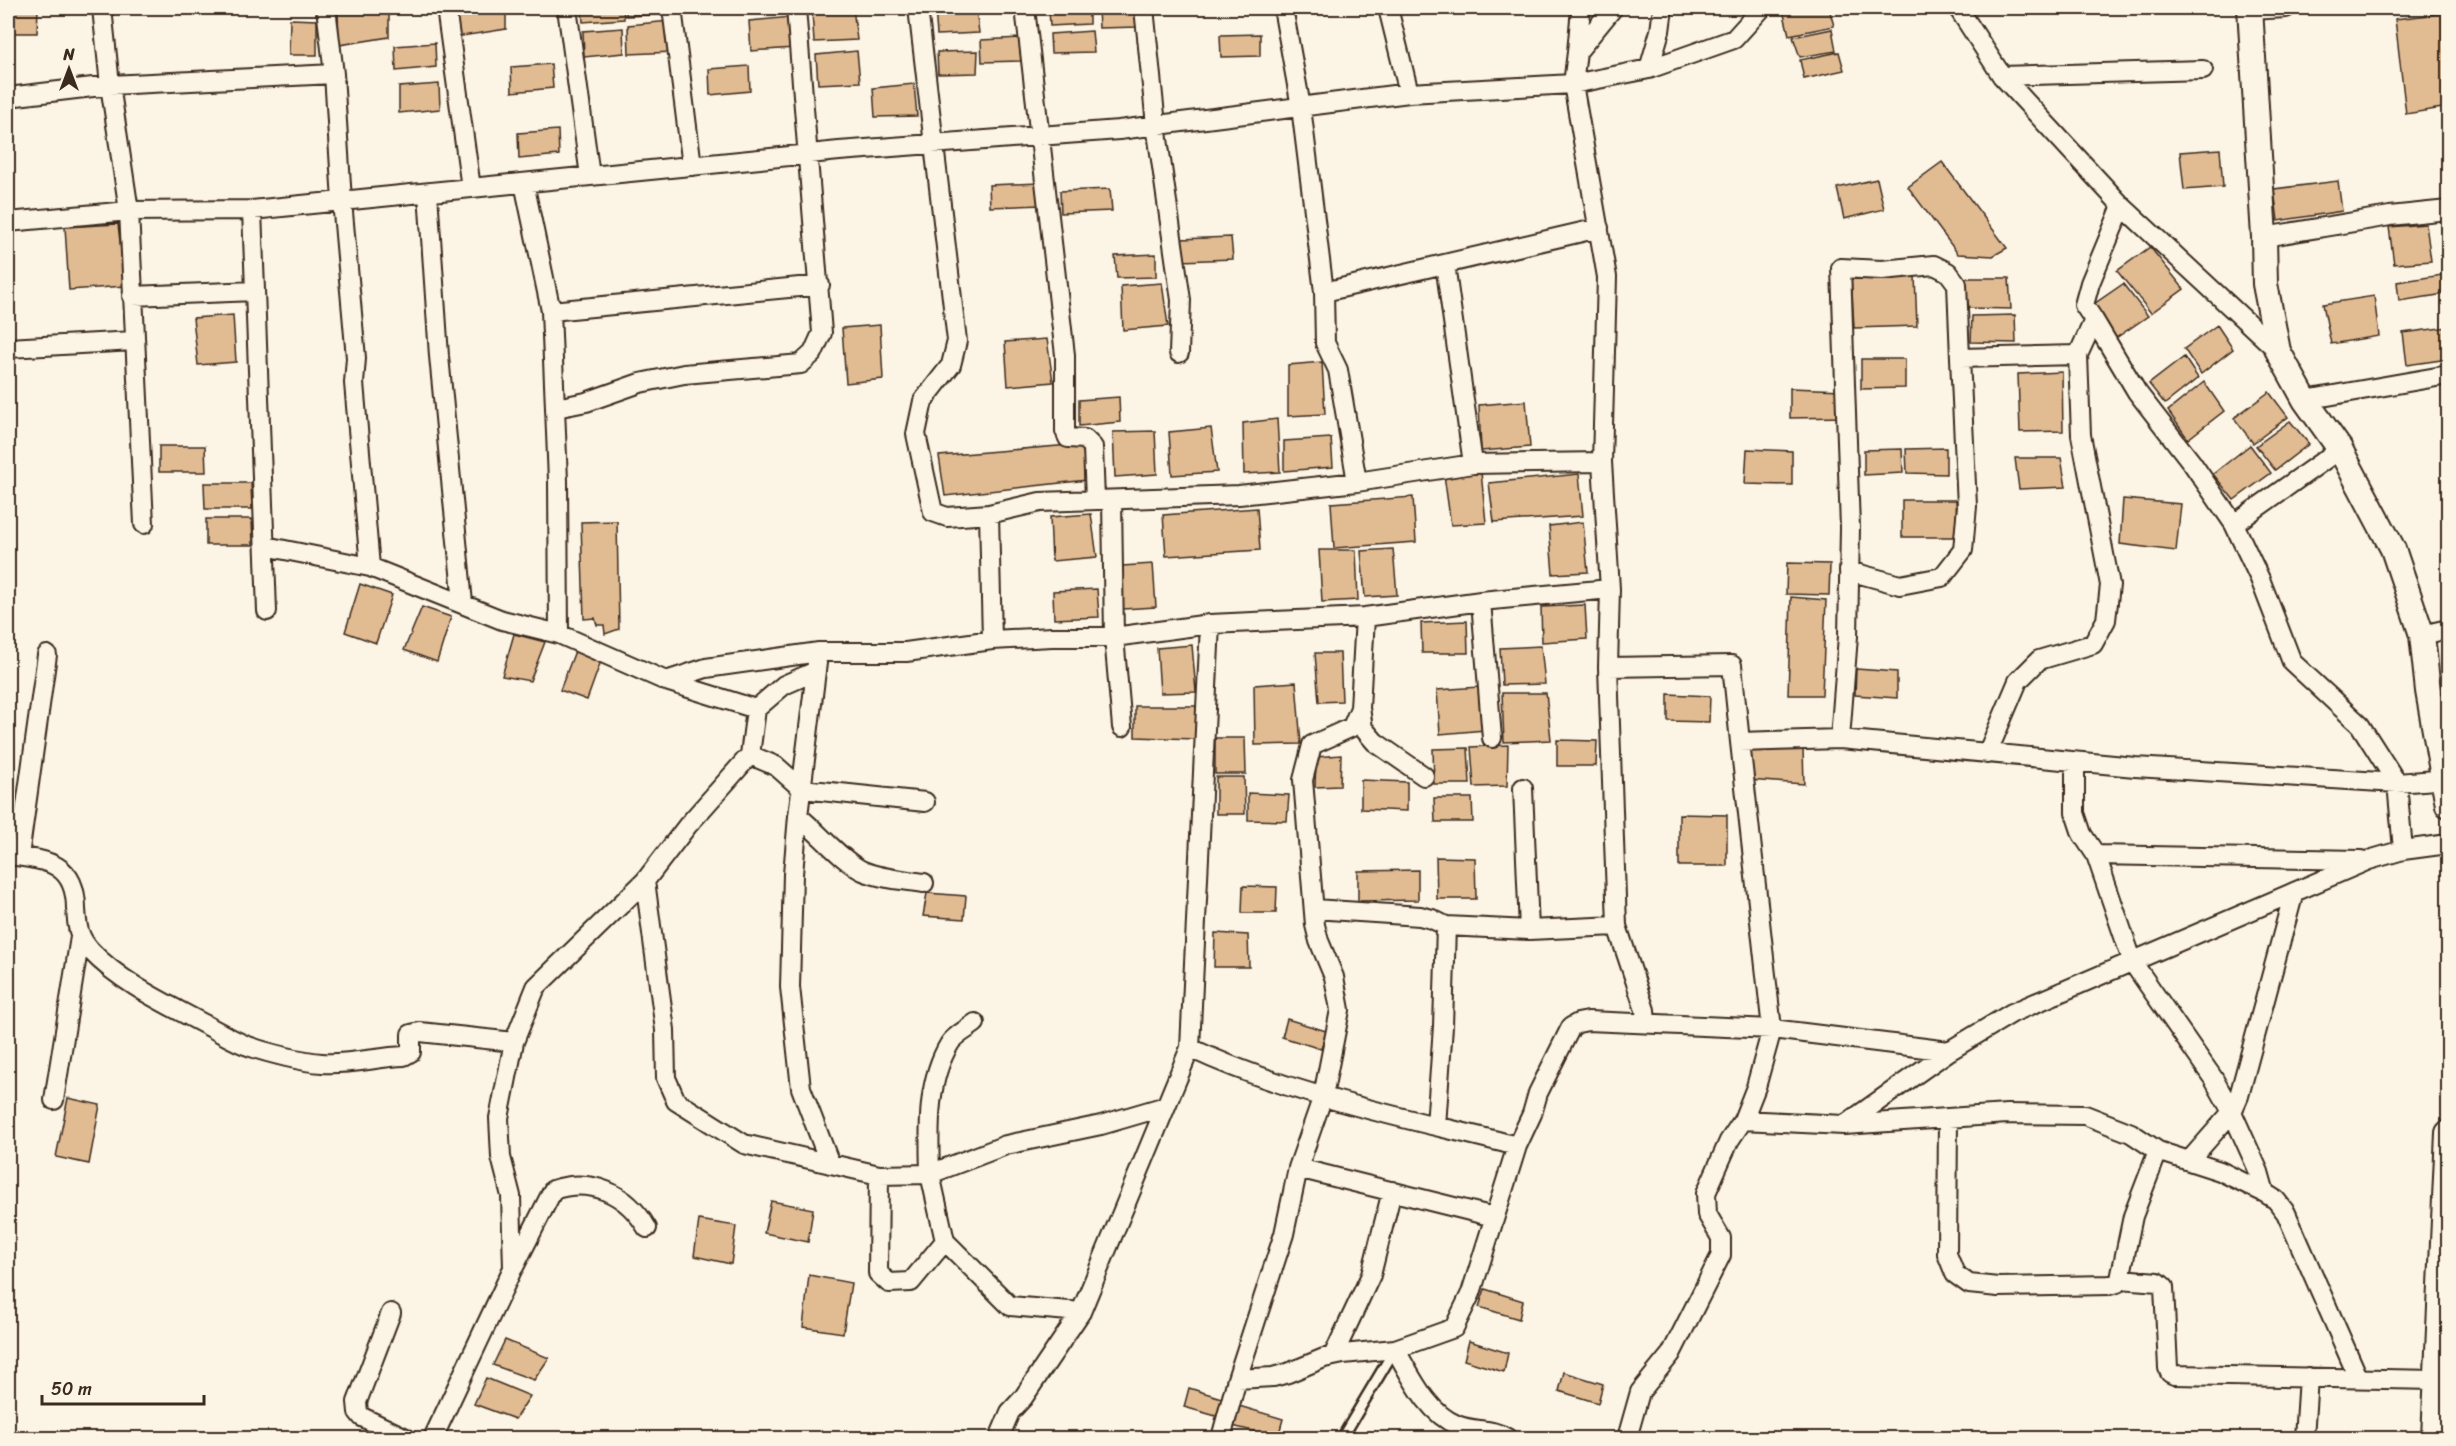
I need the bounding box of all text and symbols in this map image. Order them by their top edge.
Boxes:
north arrow [39,39,99,99]
text: N [62,40,75,69]
scale bar [42,1368,204,1406]
text: 50 m [51,1373,92,1405]

